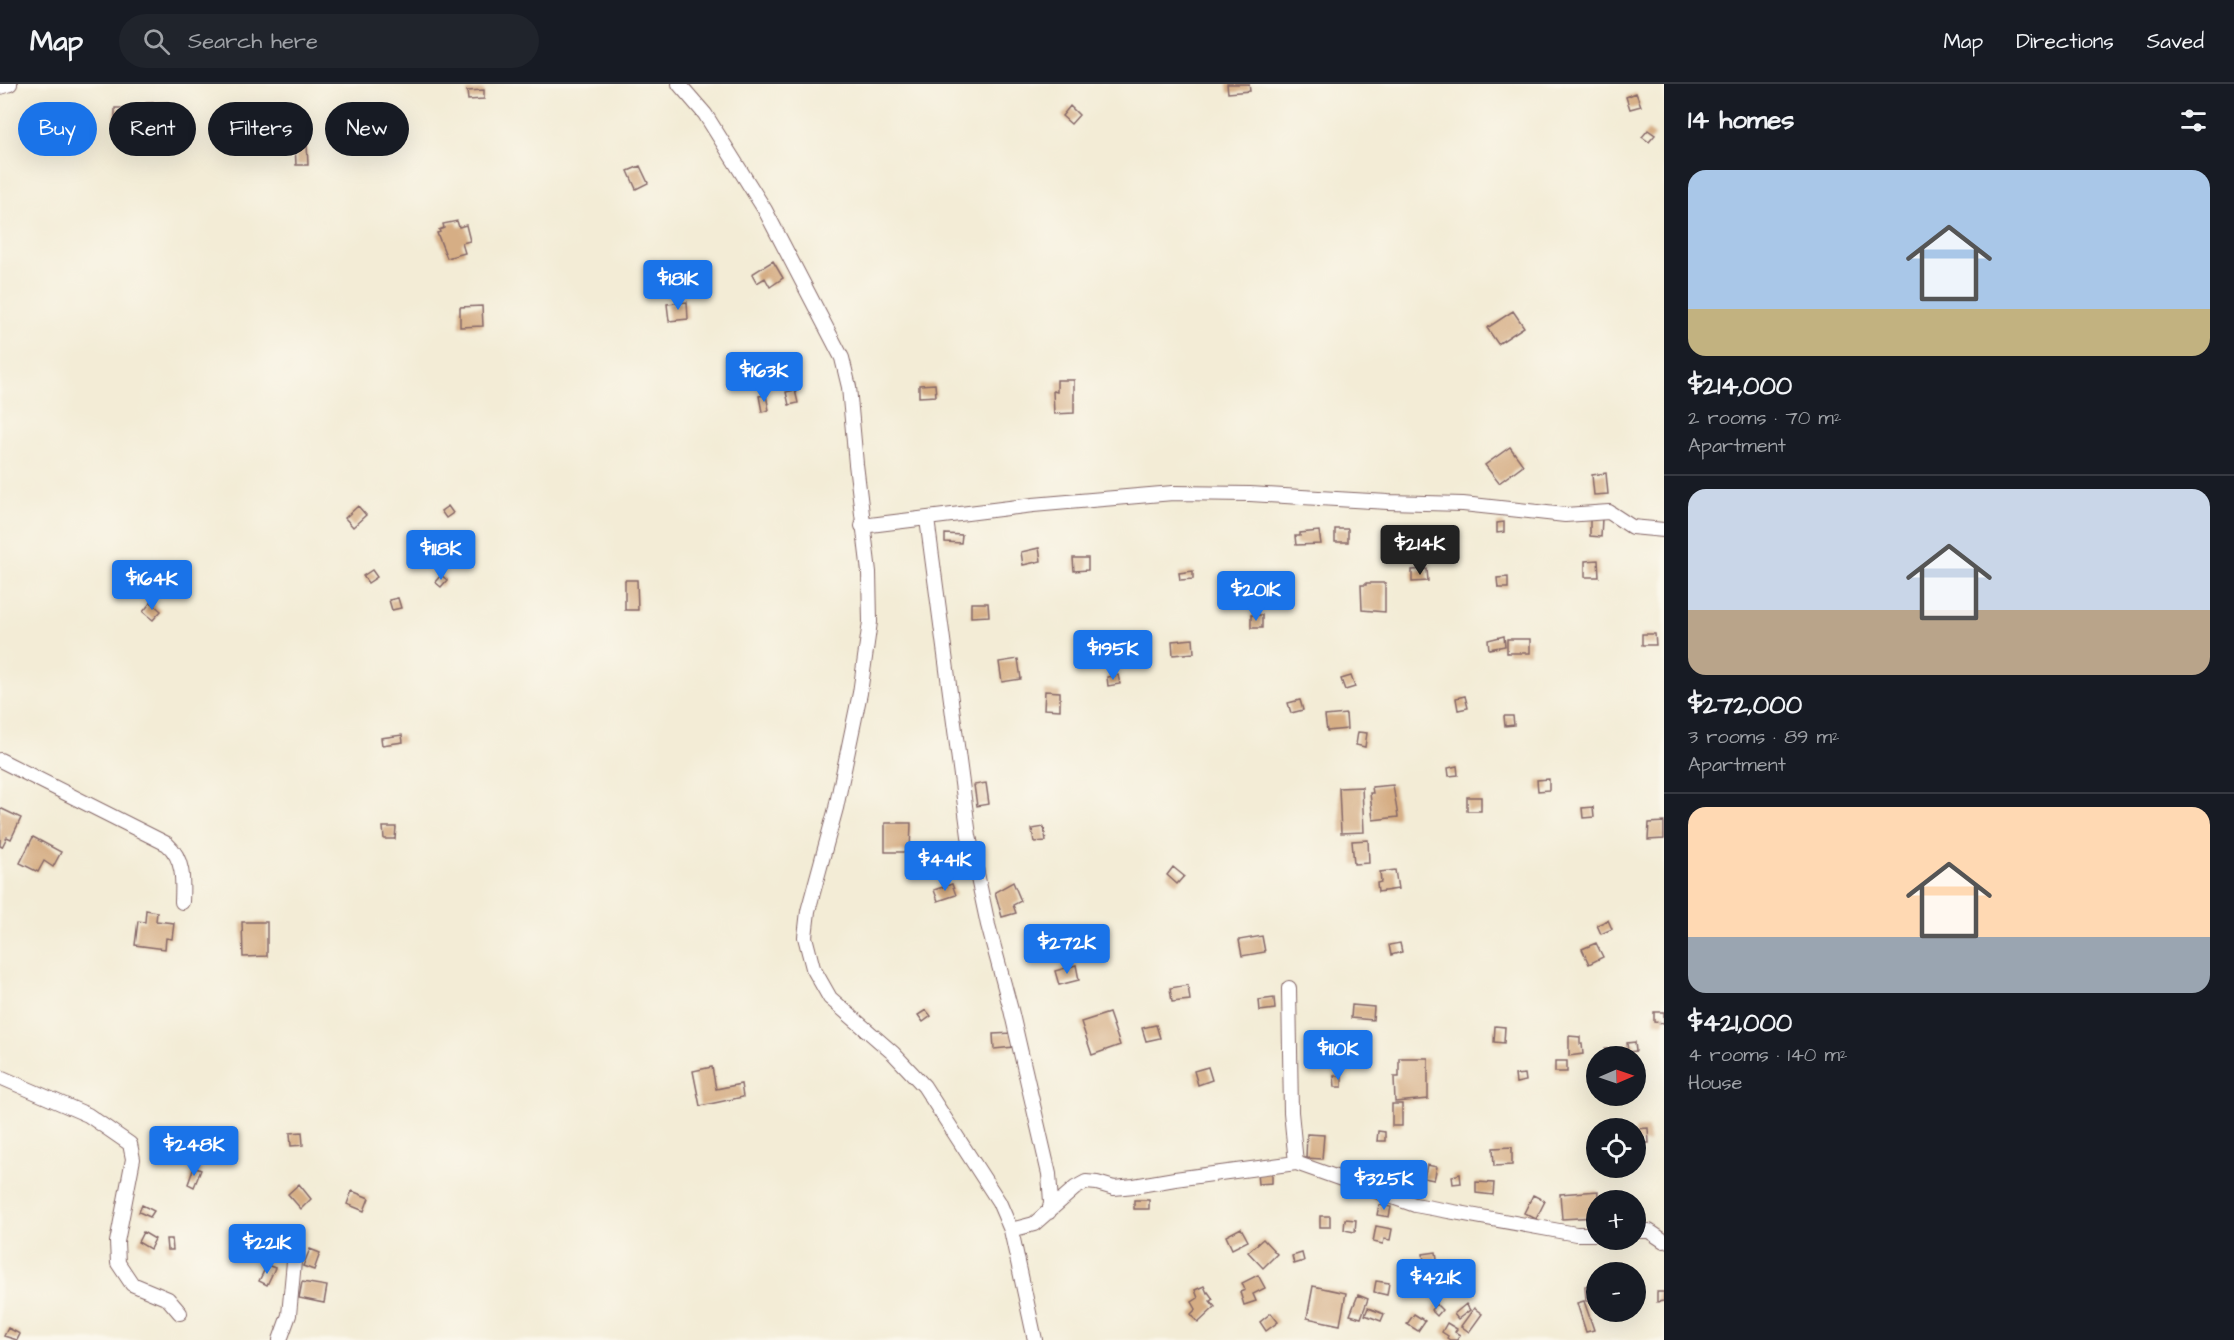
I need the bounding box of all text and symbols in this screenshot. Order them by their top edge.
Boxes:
search box [119,14,539,68]
text: Map [30,22,83,61]
icon: search [140,25,173,58]
text: Search here [188,26,318,57]
text: Map [1943,27,1983,56]
text: Directions [2016,27,2114,56]
text: Saved [2147,27,2204,56]
chip: Buy [18,102,97,156]
chip: Rent [109,102,196,156]
chip: Filters [208,102,313,156]
chip: New [325,102,409,156]
text: 14 homes [1688,102,1794,138]
icon: filters [2177,104,2210,137]
icon: home [1895,209,2003,317]
pin: $181K [636,260,720,311]
text: $181K [657,265,699,293]
pin: $163K [722,352,806,403]
text: $163K [740,357,788,385]
text: $214,000 [1688,368,1792,404]
text: 2 rooms · 70 m² [1688,404,1841,432]
text: Apartment [1688,432,1786,460]
pin: $214K [1378,525,1462,576]
icon: home [1895,528,2003,636]
pin: $118K [399,530,483,581]
text: $214K [1395,530,1445,558]
text: $118K [420,535,462,563]
pin: $164K [110,560,194,611]
text: $164K [126,565,178,593]
pin: $201K [1214,571,1298,622]
text: $201K [1231,576,1281,604]
pin: $195K [1071,630,1155,681]
text: $195K [1087,635,1139,663]
text: $272,000 [1688,687,1802,723]
text: 3 rooms · 89 m² [1688,723,1840,751]
text: Apartment [1688,751,1786,779]
pin: $441K [903,841,987,892]
text: $441K [918,846,972,874]
icon: home [1895,846,2003,954]
pin: $272K [1025,924,1109,975]
text: $272K [1038,929,1096,957]
text: $421,000 [1688,1005,1792,1041]
pin: $110K [1296,1030,1380,1081]
text: $110K [1318,1035,1358,1063]
text: 4 rooms · 140 m² [1688,1041,1847,1069]
north arrow [1586,1046,1646,1106]
map controls [1586,1046,1646,1322]
text: House [1688,1069,1742,1097]
button: locate [1586,1118,1646,1178]
pin: $248K [152,1126,236,1177]
text: $248K [163,1131,225,1159]
pin: $325K [1342,1160,1426,1211]
text: $325K [1354,1165,1414,1193]
button: + [1586,1190,1646,1250]
pin: $221K [225,1224,309,1275]
text: $221K [243,1229,291,1257]
pin: $421K [1394,1259,1478,1310]
button: − [1586,1262,1646,1322]
text: $421K [1411,1264,1461,1292]

